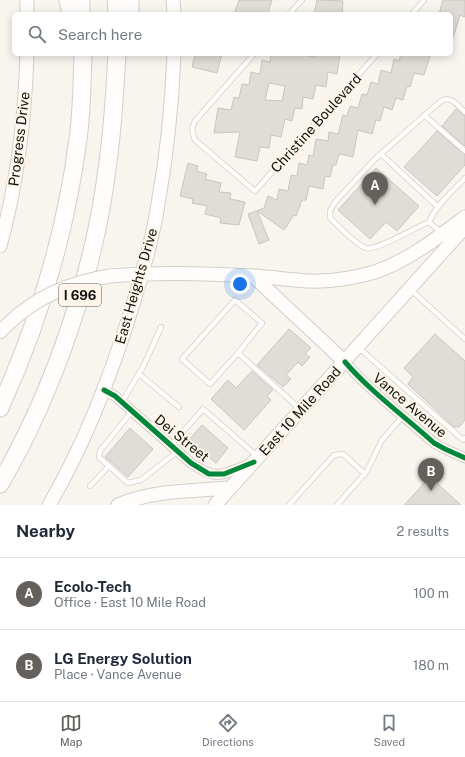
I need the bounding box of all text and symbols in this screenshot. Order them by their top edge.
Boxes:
search box [12,12,453,56]
icon: search [26,23,48,45]
text: Search here [58,26,142,43]
street label: Christine Boulevard [267,70,365,176]
street label: Progress Drive [5,91,33,187]
pin: A [362,172,388,205]
street label: East Heights Drive [112,226,160,346]
your location [230,274,250,294]
road number: I 696 [59,284,101,306]
street label: East 10 Mile Road [256,363,344,459]
street label: Vance Avenue [370,369,450,441]
street label: Dei Street [152,411,212,465]
pin: B [418,458,444,491]
text: Nearby [16,521,75,541]
text: 2 results [397,524,449,539]
text: Ecolo-Tech [54,578,131,595]
text: A [24,586,34,601]
text: 100 m [413,586,449,601]
text: Office · East 10 Mile Road [54,595,206,610]
text: LG Energy Solution [54,650,192,667]
text: B [25,658,33,673]
text: 180 m [413,658,449,673]
text: Place · Vance Avenue [54,667,182,682]
tab: Map [60,712,82,748]
tab: Directions [202,712,254,748]
tab: Saved [374,712,405,748]

